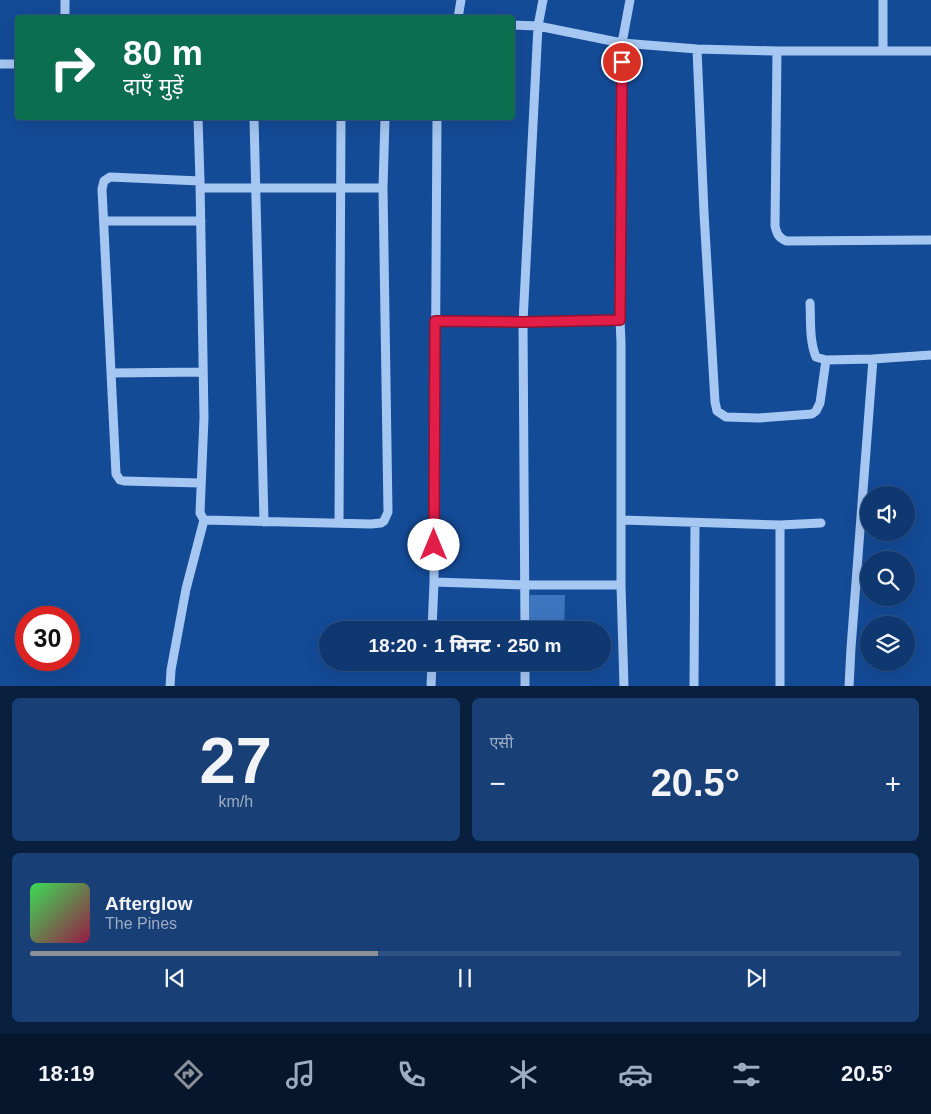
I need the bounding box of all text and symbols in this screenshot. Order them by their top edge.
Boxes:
text: 80 m [123,33,203,72]
icon: right [40,35,105,100]
pin [601,41,643,83]
icon: arrive [608,48,636,76]
text: दाएँ मुड़ें [123,74,184,99]
map controls [860,486,915,671]
button: sound [860,486,915,541]
position arrow [407,518,459,570]
button: search [860,551,915,606]
speed limit sign: 30 [15,606,80,671]
button: layers [860,616,915,671]
text: 18:20 · 1 मिनट · 250 m [369,635,562,656]
text: 27 [200,724,272,797]
text: एसी [490,734,513,751]
text: 20.5° [651,762,740,804]
text: − [490,768,506,799]
text: + [885,768,901,799]
text: km/h [218,793,253,810]
text: Afterglow [105,893,193,914]
text: The Pines [105,915,177,932]
icon: previous [161,964,189,992]
icon: pause [451,964,479,992]
icon: next [742,964,770,992]
icon: directions [171,1057,206,1092]
icon: music [283,1057,318,1092]
icon: phone [394,1057,429,1092]
icon: climate [506,1057,541,1092]
icon: car [618,1057,653,1092]
icon: filters [729,1057,764,1092]
text: 18:19 [38,1061,95,1086]
text: 20.5° [841,1061,893,1086]

